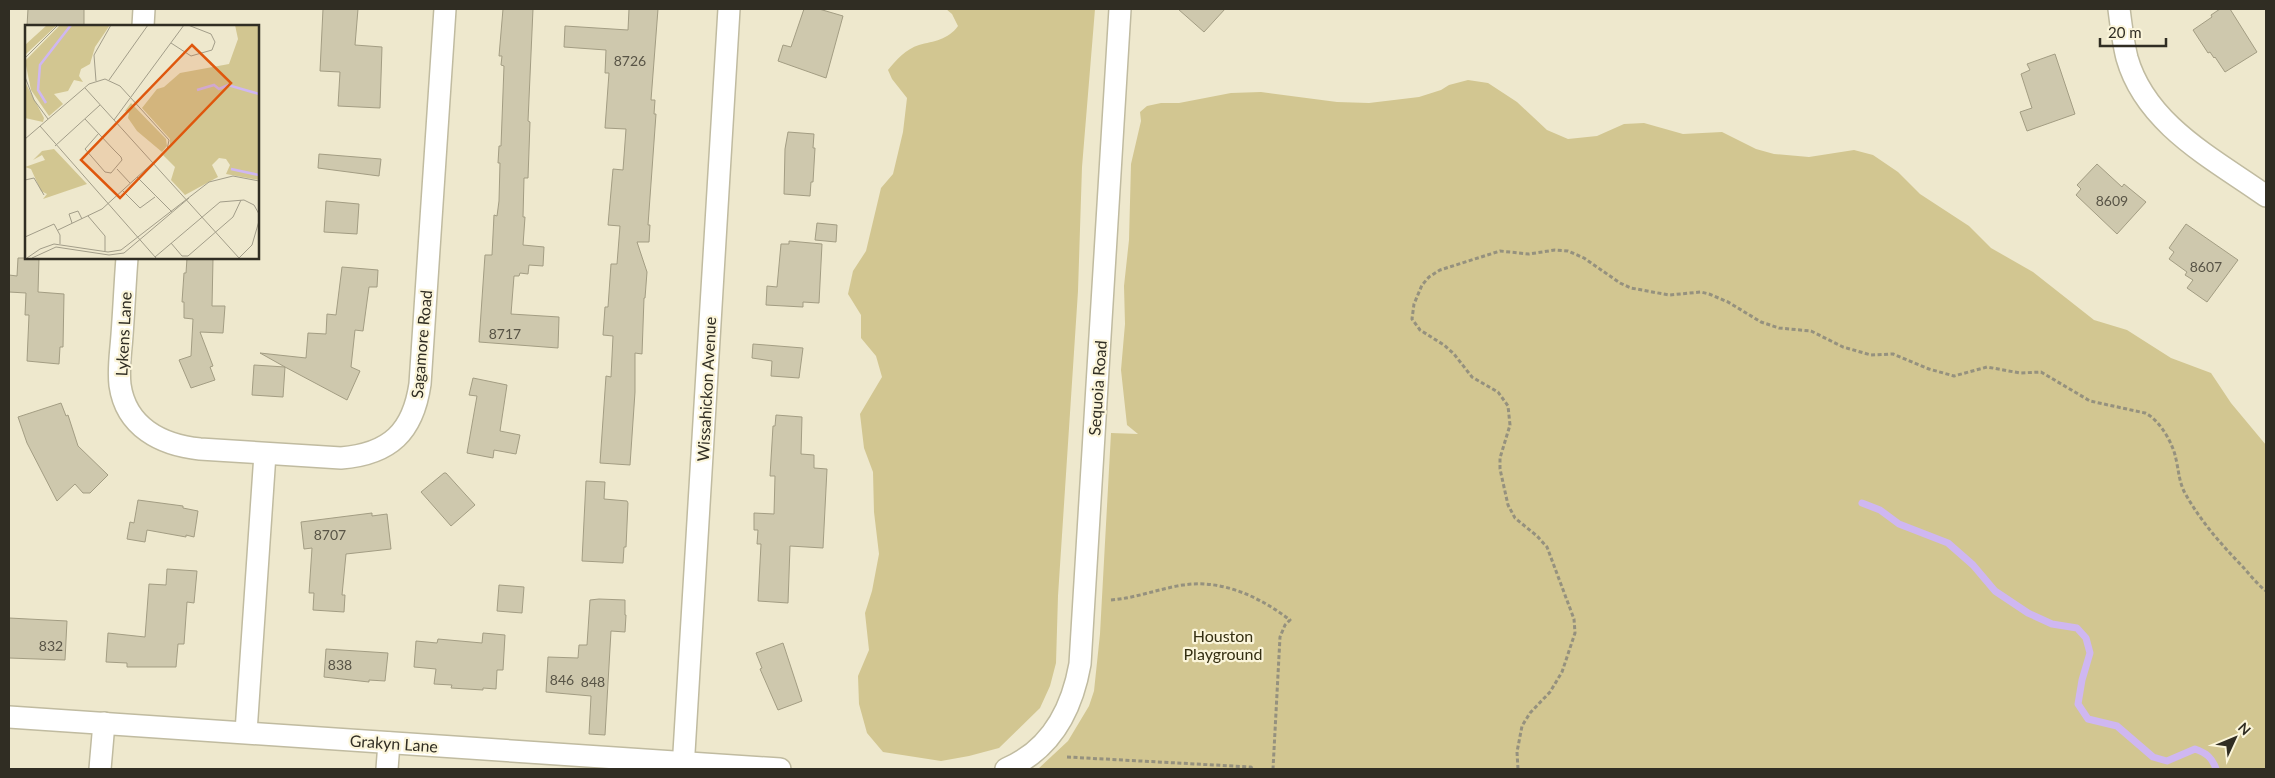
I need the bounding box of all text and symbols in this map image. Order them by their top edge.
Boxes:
scale bar [2100,15,2166,47]
text: 20 m [2108,23,2142,41]
inset map [25,25,259,259]
house number: 8726 [614,52,646,69]
house number: 8609 [2096,192,2128,209]
house number: 8607 [2190,258,2222,275]
street label: Sagamore Road [407,289,435,399]
street label: Lykens Lane [111,291,135,377]
street label: Wissahickon Avenue [693,316,719,462]
house number: 8717 [489,325,521,342]
street label: Sequoia Road [1084,340,1110,436]
house number: 8707 [314,526,346,543]
park label: Houston Playground [1184,626,1262,663]
house number: 832 [39,637,63,654]
house number: 838 [328,656,352,673]
house number: 846 [550,671,574,688]
house number: 848 [581,673,605,690]
north arrow [2210,713,2260,763]
text: N [2235,719,2255,738]
street label: Grakyn Lane [349,730,439,756]

